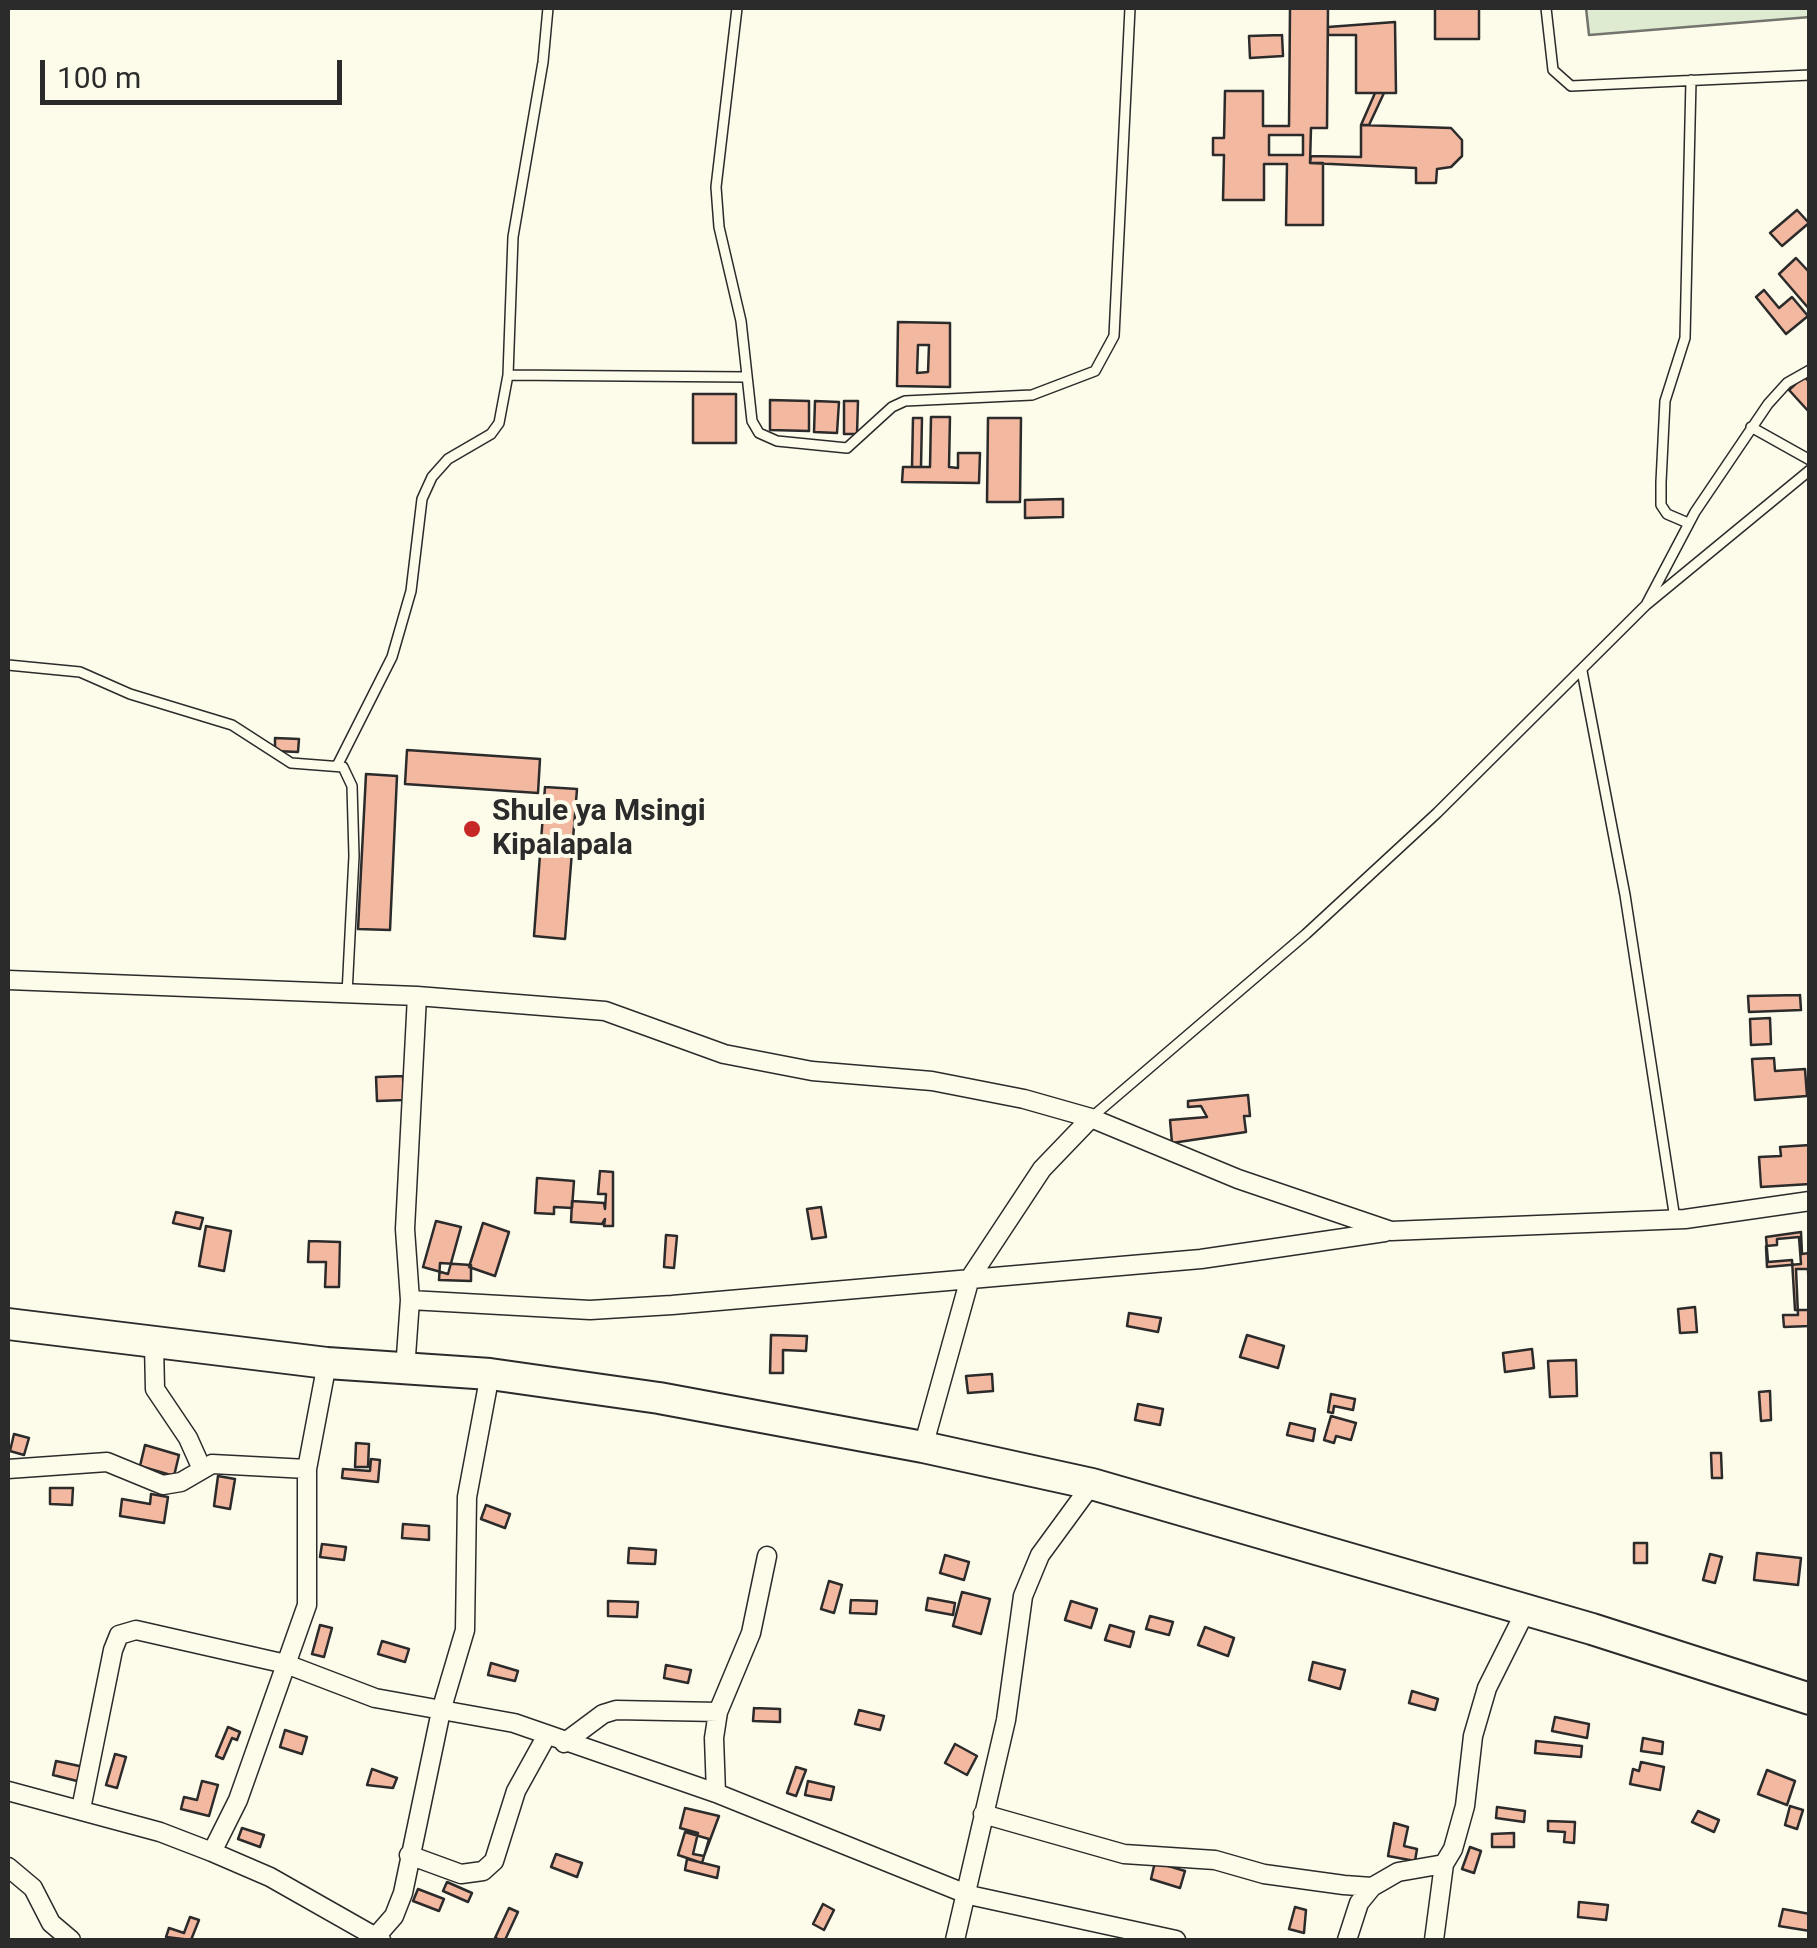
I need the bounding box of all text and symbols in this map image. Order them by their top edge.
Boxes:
scale bar [45,40,348,102]
text: 100 m [57,60,141,95]
place label: Shule ya Msingi Kipalapala [492,794,706,864]
marker: Shule ya Msingi Kipalapala [461,818,483,840]

